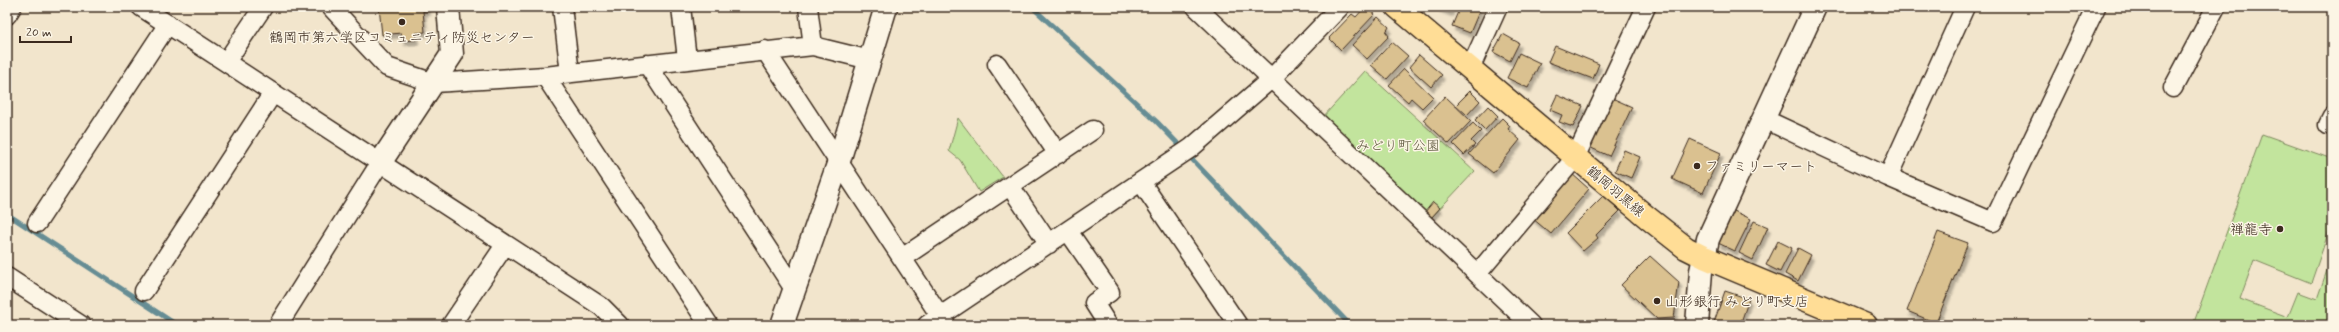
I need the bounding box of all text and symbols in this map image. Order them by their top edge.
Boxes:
marker: 鶴岡市第六学区コミュニティ防災センター [397,17,407,27]
scale bar [20,18,71,44]
text: 20 m [26,25,52,41]
place label: 鶴岡市第六学区コミュニティ防災センター [269,29,535,47]
park label: みどり町公園 [1356,137,1440,155]
place label: ファミリーマート [1705,158,1817,176]
marker: ファミリーマート [1692,161,1702,171]
street label: 鶴岡羽黒線 [1583,162,1648,221]
place label: 禅龍寺 [2230,221,2272,239]
marker: 禅龍寺 [2275,224,2285,234]
place label: 山形銀行 みどり町支店 [1665,293,1809,311]
marker: 山形銀行 みどり町支店 [1652,296,1662,306]

